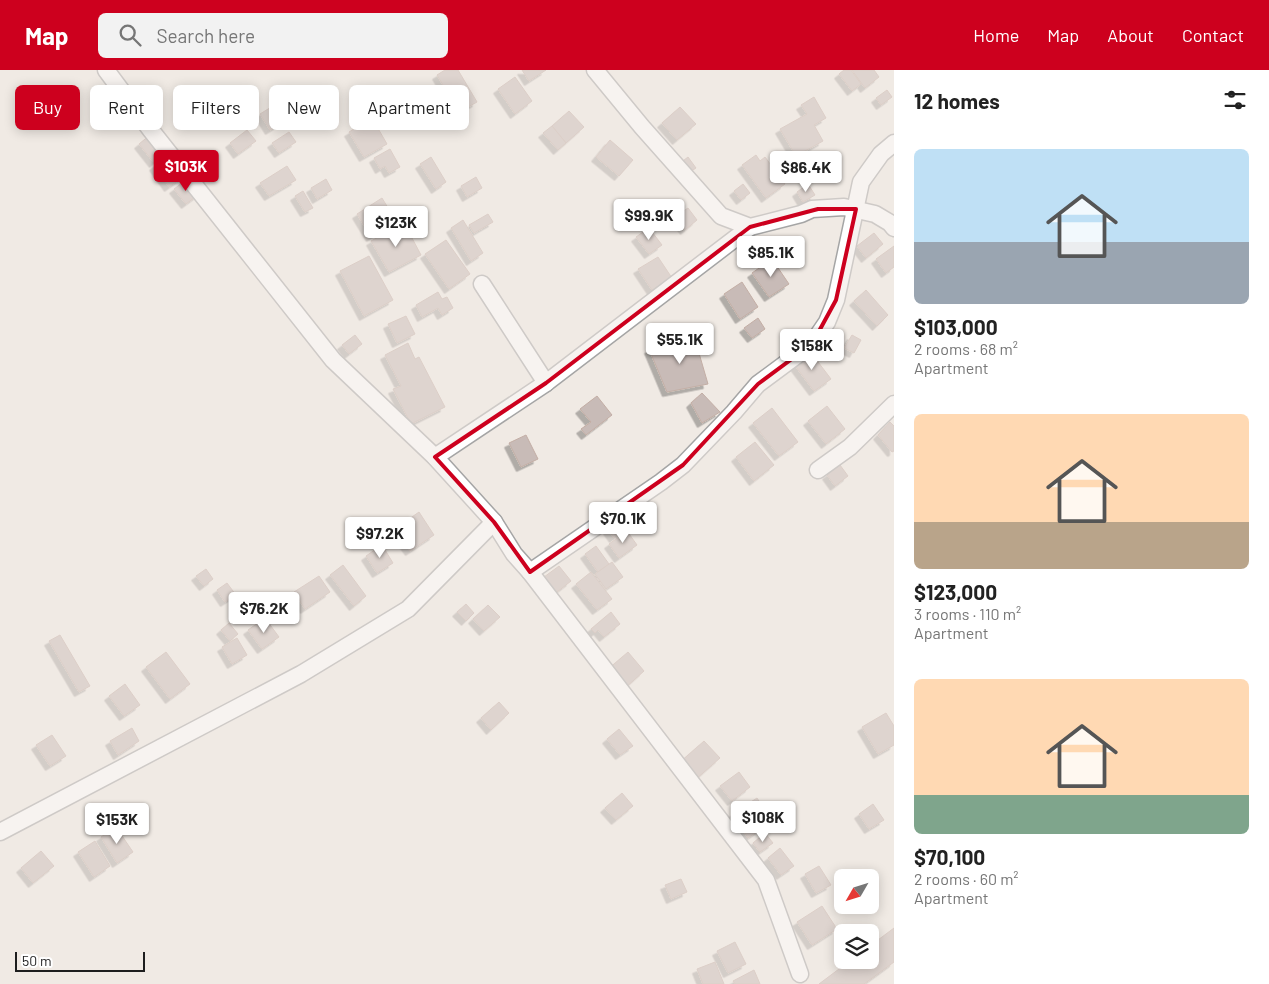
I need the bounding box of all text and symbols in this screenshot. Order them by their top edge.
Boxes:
search box [98,13,448,58]
text: Map [25,21,68,50]
icon: search [116,21,144,49]
text: Search here [156,24,255,47]
text: Home [973,24,1019,46]
text: Map [1047,24,1079,46]
text: About [1107,24,1154,46]
text: Contact [1182,24,1244,46]
chip: Buy [15,85,80,130]
chip: Rent [90,85,163,130]
chip: Filters [173,85,259,130]
chip: New [269,85,339,130]
chip: Apartment [349,85,469,130]
icon: filters [1221,86,1249,114]
text: 12 homes [914,88,1000,113]
pin: $103K [151,150,221,192]
pin: $86.4K [765,150,847,193]
text: $103K [165,156,207,175]
text: $86.4K [781,157,831,176]
icon: home [1037,181,1127,271]
pin: $99.9K [608,198,690,241]
text: $99.9K [625,205,673,224]
pin: $123K [361,206,431,248]
text: $123K [375,212,417,231]
pin: $85.1K [730,236,812,278]
text: $85.1K [748,242,794,261]
text: $103,000 [914,314,998,339]
pin: $55.1K [639,322,721,365]
pin: $158K [777,328,847,371]
text: $55.1K [657,329,703,348]
text: $158K [791,335,833,354]
text: 2 rooms · 68 m² [914,339,1018,358]
text: Apartment [914,358,989,377]
icon: home [1037,446,1127,536]
pin: $70.1K [582,502,664,544]
text: $70.1K [600,508,646,527]
pin: $97.2K [339,516,421,559]
text: $97.2K [356,523,404,542]
text: $123,000 [914,579,997,604]
pin: $76.2K [223,592,305,634]
text: $76.2K [240,598,288,617]
text: 3 rooms · 110 m² [914,604,1021,623]
text: Apartment [914,623,989,642]
icon: home [1037,711,1127,801]
pin: $108K [728,800,798,843]
pin: $153K [82,802,152,845]
text: $108K [742,807,784,826]
text: $153K [96,809,138,828]
text: $70,100 [914,844,985,869]
north arrow [834,869,879,914]
map controls [834,869,879,969]
text: 2 rooms · 60 m² [914,869,1019,888]
text: Apartment [914,888,989,907]
button: layers [834,924,879,969]
scale bar [15,949,145,972]
text: 50 m [22,952,51,969]

